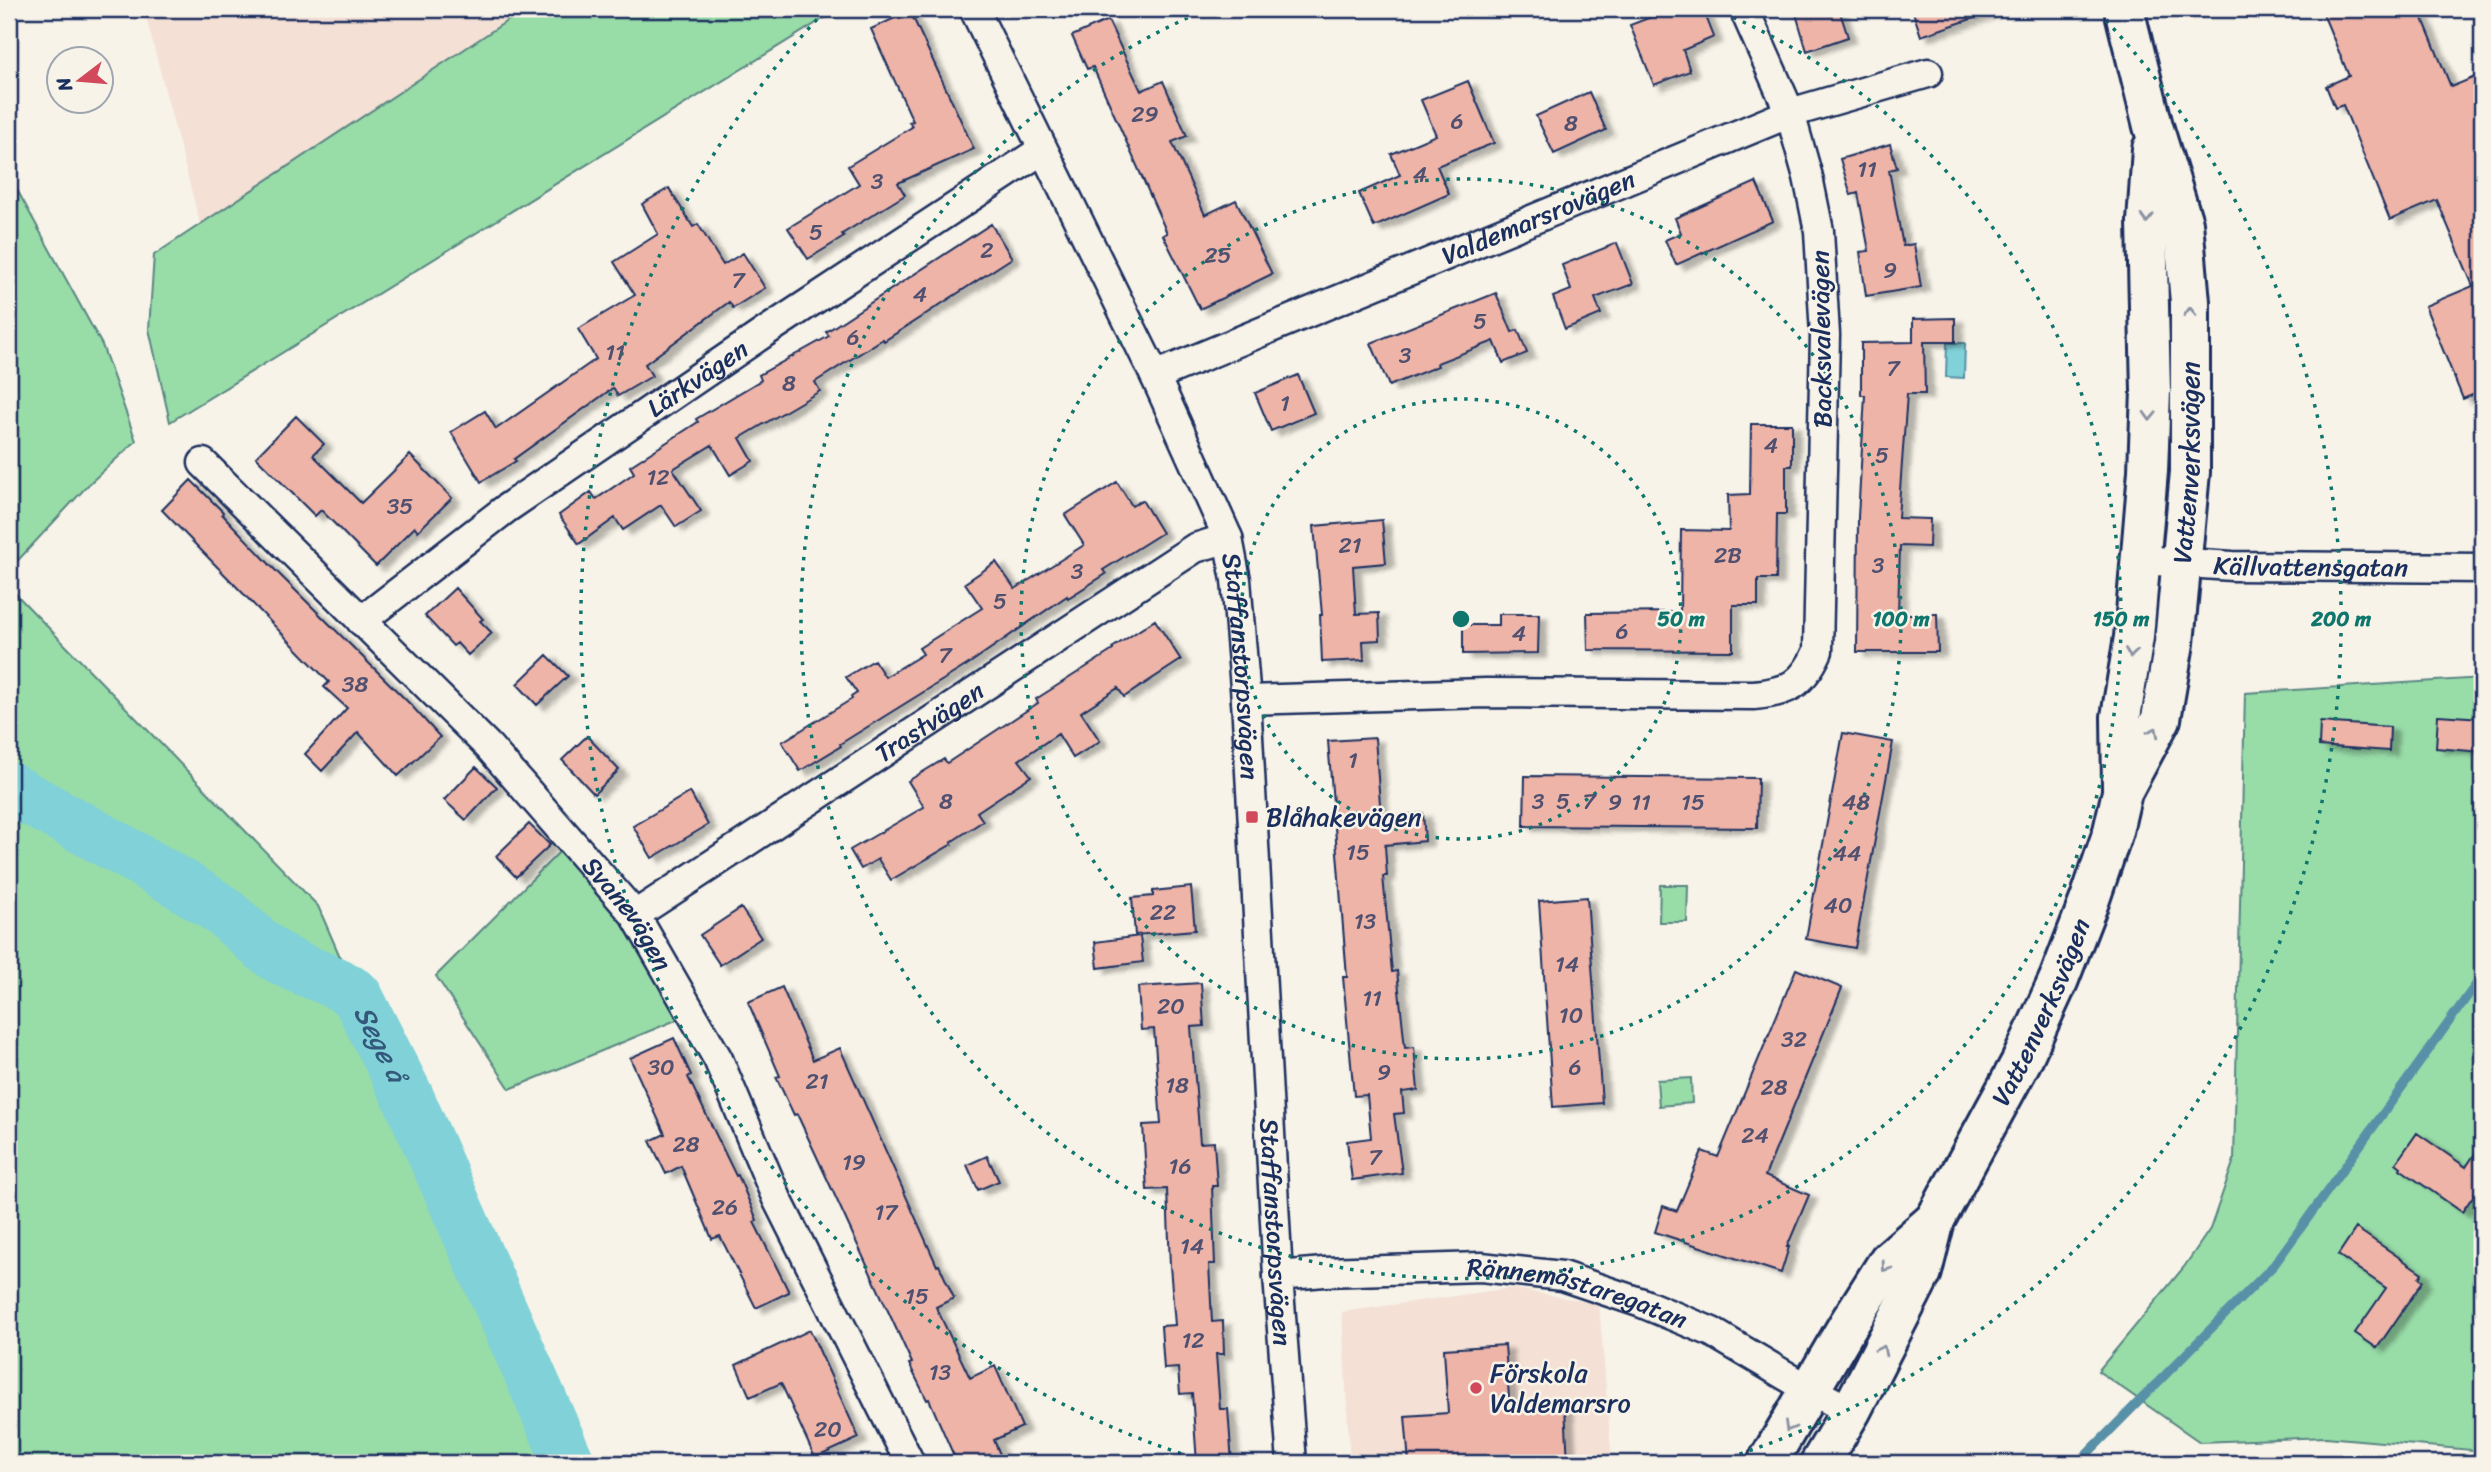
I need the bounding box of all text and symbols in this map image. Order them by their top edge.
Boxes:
north arrow [46,46,116,116]
text: N [46,73,82,96]
house number: 29 [1131,94,1159,135]
house number: 6 [1450,101,1464,142]
house number: 8 [1564,103,1578,144]
house number: 11 [1857,149,1877,190]
house number: 4 [1413,154,1427,195]
street label: Valdemarsrovägen [1434,156,1643,278]
house number: 3 [871,161,884,202]
house number: 5 [809,212,823,253]
one-way arrow [2140,213,2155,224]
house number: 2 [980,230,994,271]
house number: 25 [1204,235,1232,276]
street label: Backsvalevägen [1796,250,1846,428]
house number: 9 [1883,250,1897,291]
house number: 7 [731,260,746,301]
house number: 4 [913,274,927,315]
house number: 5 [1473,301,1487,342]
one-way arrow [2182,306,2197,317]
house number: 6 [846,317,860,358]
street label: Lärkvägen [637,327,758,430]
house number: 11 [605,332,625,373]
house number: 3 [1399,335,1412,376]
house number: 7 [1886,348,1901,389]
street label: Vattenverksvägen [2159,361,2213,566]
house number: 8 [782,363,796,404]
house number: 1 [1280,383,1290,424]
one-way arrow [2143,411,2158,422]
house number: 4 [1764,425,1778,466]
house number: 5 [1875,435,1889,476]
house number: 12 [646,457,670,498]
house number: 35 [387,486,413,527]
house number: 21 [1338,525,1362,566]
house number: 2B [1714,535,1742,576]
street label: Källvattensgatan [2212,542,2408,590]
house number: 3 [1872,545,1885,586]
street label: Staffanstorpsvägen [1208,549,1273,781]
house number: 3 [1071,551,1084,592]
house number: 5 [993,581,1007,622]
text: 50 m [1657,600,1706,638]
text: 100 m [1872,600,1930,638]
text: 150 m [2093,600,2150,638]
text: 200 m [2310,600,2372,638]
centre of rings [1449,607,1473,631]
house number: 6 [1615,611,1629,652]
house number: 4 [1512,613,1526,654]
house number: 7 [938,635,953,676]
one-way arrow [2124,647,2139,658]
house number: 38 [342,664,368,705]
street label: Trastvägen [865,669,994,775]
one-way arrow [2146,726,2159,739]
house number: 1 [1348,740,1358,781]
house number: 8 [939,781,953,822]
house number: 3 [1532,781,1545,822]
house number: 5 [1556,781,1570,822]
house number: 7 [1582,781,1597,822]
house number: 9 [1608,782,1622,823]
house number: 11 [1631,782,1651,823]
house number: 15 [1681,782,1705,823]
house number: 48 [1842,782,1870,823]
place label: Blåhakevägen [1266,794,1422,840]
marker: Blåhakevägen [1244,809,1260,825]
house number: 15 [1346,832,1370,873]
house number: 44 [1833,833,1861,874]
street label: Svanevägen [570,845,686,980]
house number: 40 [1824,885,1852,926]
house number: 22 [1150,892,1176,933]
house number: 13 [1354,901,1377,942]
street label: Vattenverksvägen [1978,911,2103,1115]
house number: 14 [1555,944,1579,985]
house number: 11 [1362,978,1382,1019]
house number: 20 [1157,986,1185,1027]
house number: 10 [1559,995,1583,1036]
water label: Sege å [341,996,423,1095]
house number: 32 [1781,1019,1807,1060]
house number: 30 [647,1047,675,1088]
house number: 6 [1568,1047,1582,1088]
house number: 9 [1377,1052,1391,1093]
house number: 21 [805,1061,829,1102]
house number: 18 [1165,1065,1189,1106]
house number: 28 [1760,1067,1788,1108]
house number: 24 [1741,1115,1769,1156]
street label: Staffanstorpsvägen [1246,1117,1306,1348]
house number: 28 [672,1124,700,1165]
house number: 7 [1368,1137,1383,1178]
house number: 19 [842,1142,866,1183]
house number: 16 [1169,1146,1191,1187]
house number: 26 [712,1187,738,1228]
house number: 17 [875,1192,899,1233]
house number: 14 [1180,1226,1204,1267]
street label: Rännemästaregatan [1466,1244,1695,1342]
one-way arrow [1882,1259,1894,1272]
house number: 15 [905,1276,929,1317]
house number: 12 [1181,1320,1205,1361]
one-way arrow [1873,1345,1887,1358]
place label: Förskola Valdemarsro [1490,1350,1631,1426]
house number: 13 [929,1352,952,1393]
marker: Förskola Valdemarsro [1468,1380,1484,1396]
house number: 20 [814,1409,842,1450]
one-way arrow [1784,1419,1797,1432]

